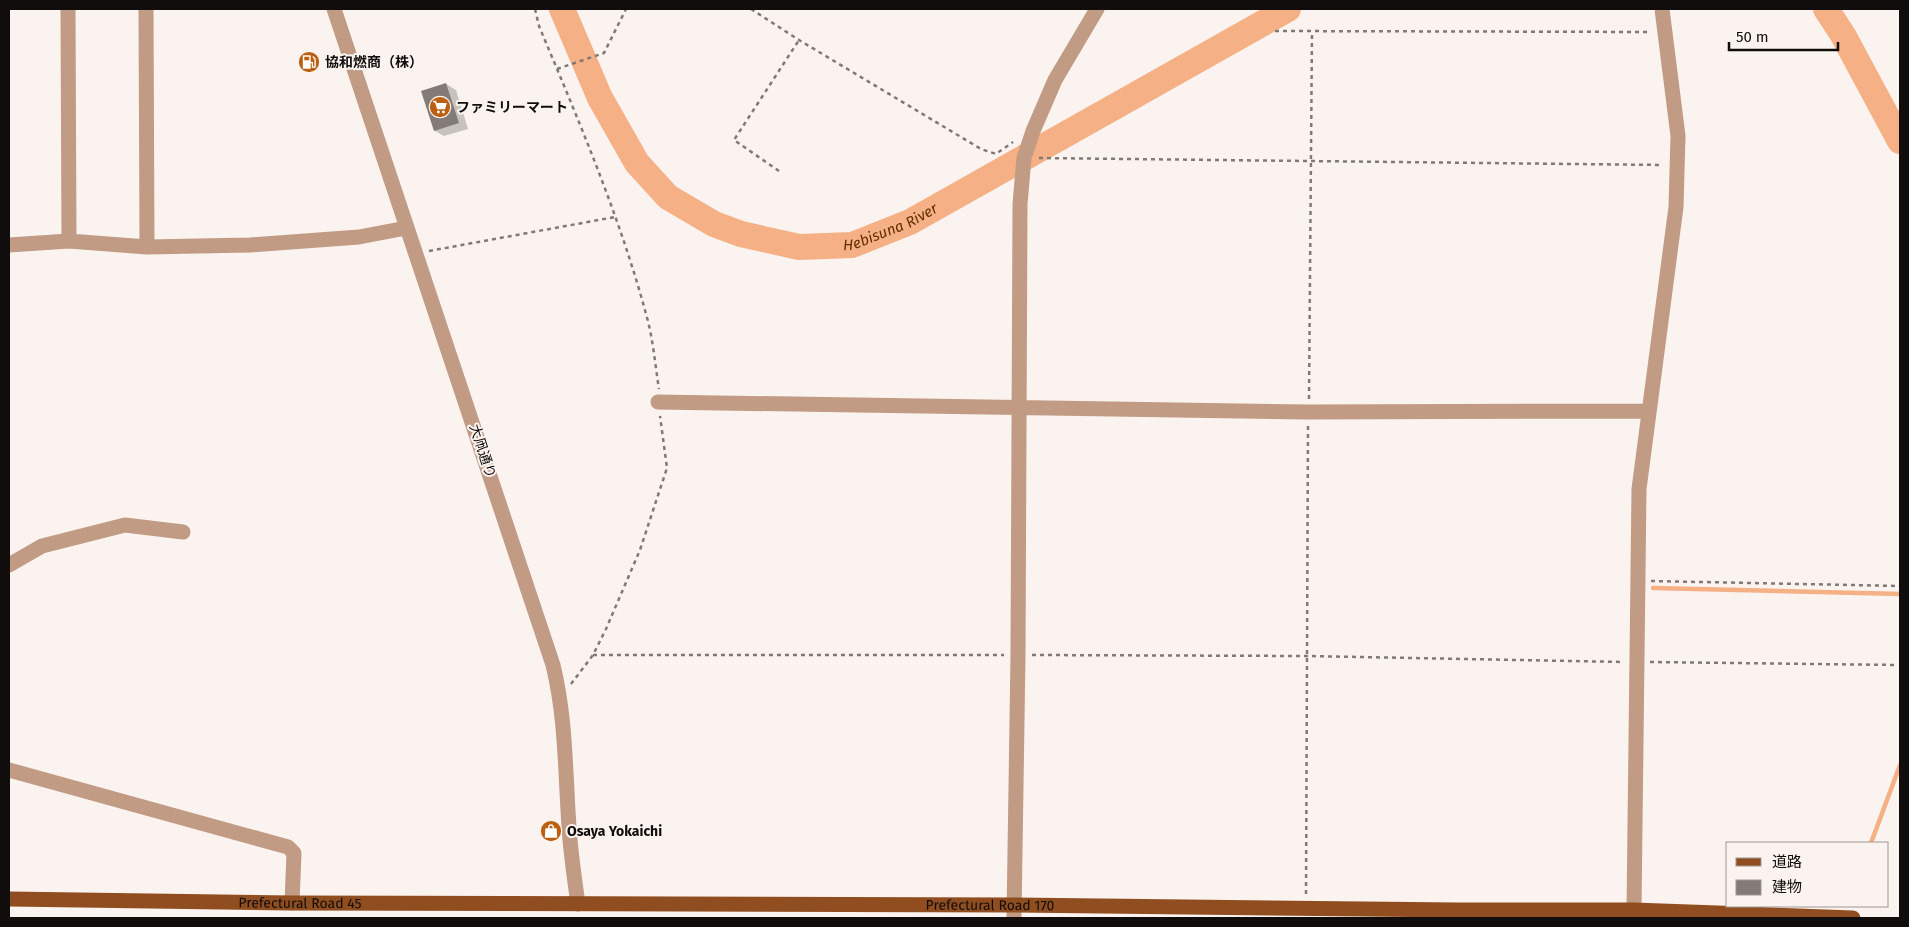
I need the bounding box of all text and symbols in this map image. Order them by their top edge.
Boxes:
scale bar [1729,20,1838,52]
text: 50 m [1736,28,1769,46]
fuel station icon: 協和燃商（株） [297,50,321,74]
place label: 協和燃商（株） [325,54,423,71]
supermarket icon: ファミリーマート [428,95,452,119]
place label: ファミリーマート [456,99,568,116]
water label: Hebisuna River [843,199,942,254]
street label: 大凧通り [466,422,499,480]
shop icon: Osaya Yokaichi [539,819,563,843]
place label: Osaya Yokaichi [567,823,662,840]
legend [1726,842,1889,907]
text: 道路 [1772,853,1802,871]
text: 建物 [1772,878,1802,896]
street label: Prefectural Road 45 [238,894,362,912]
street label: Prefectural Road 170 [926,897,1055,914]

